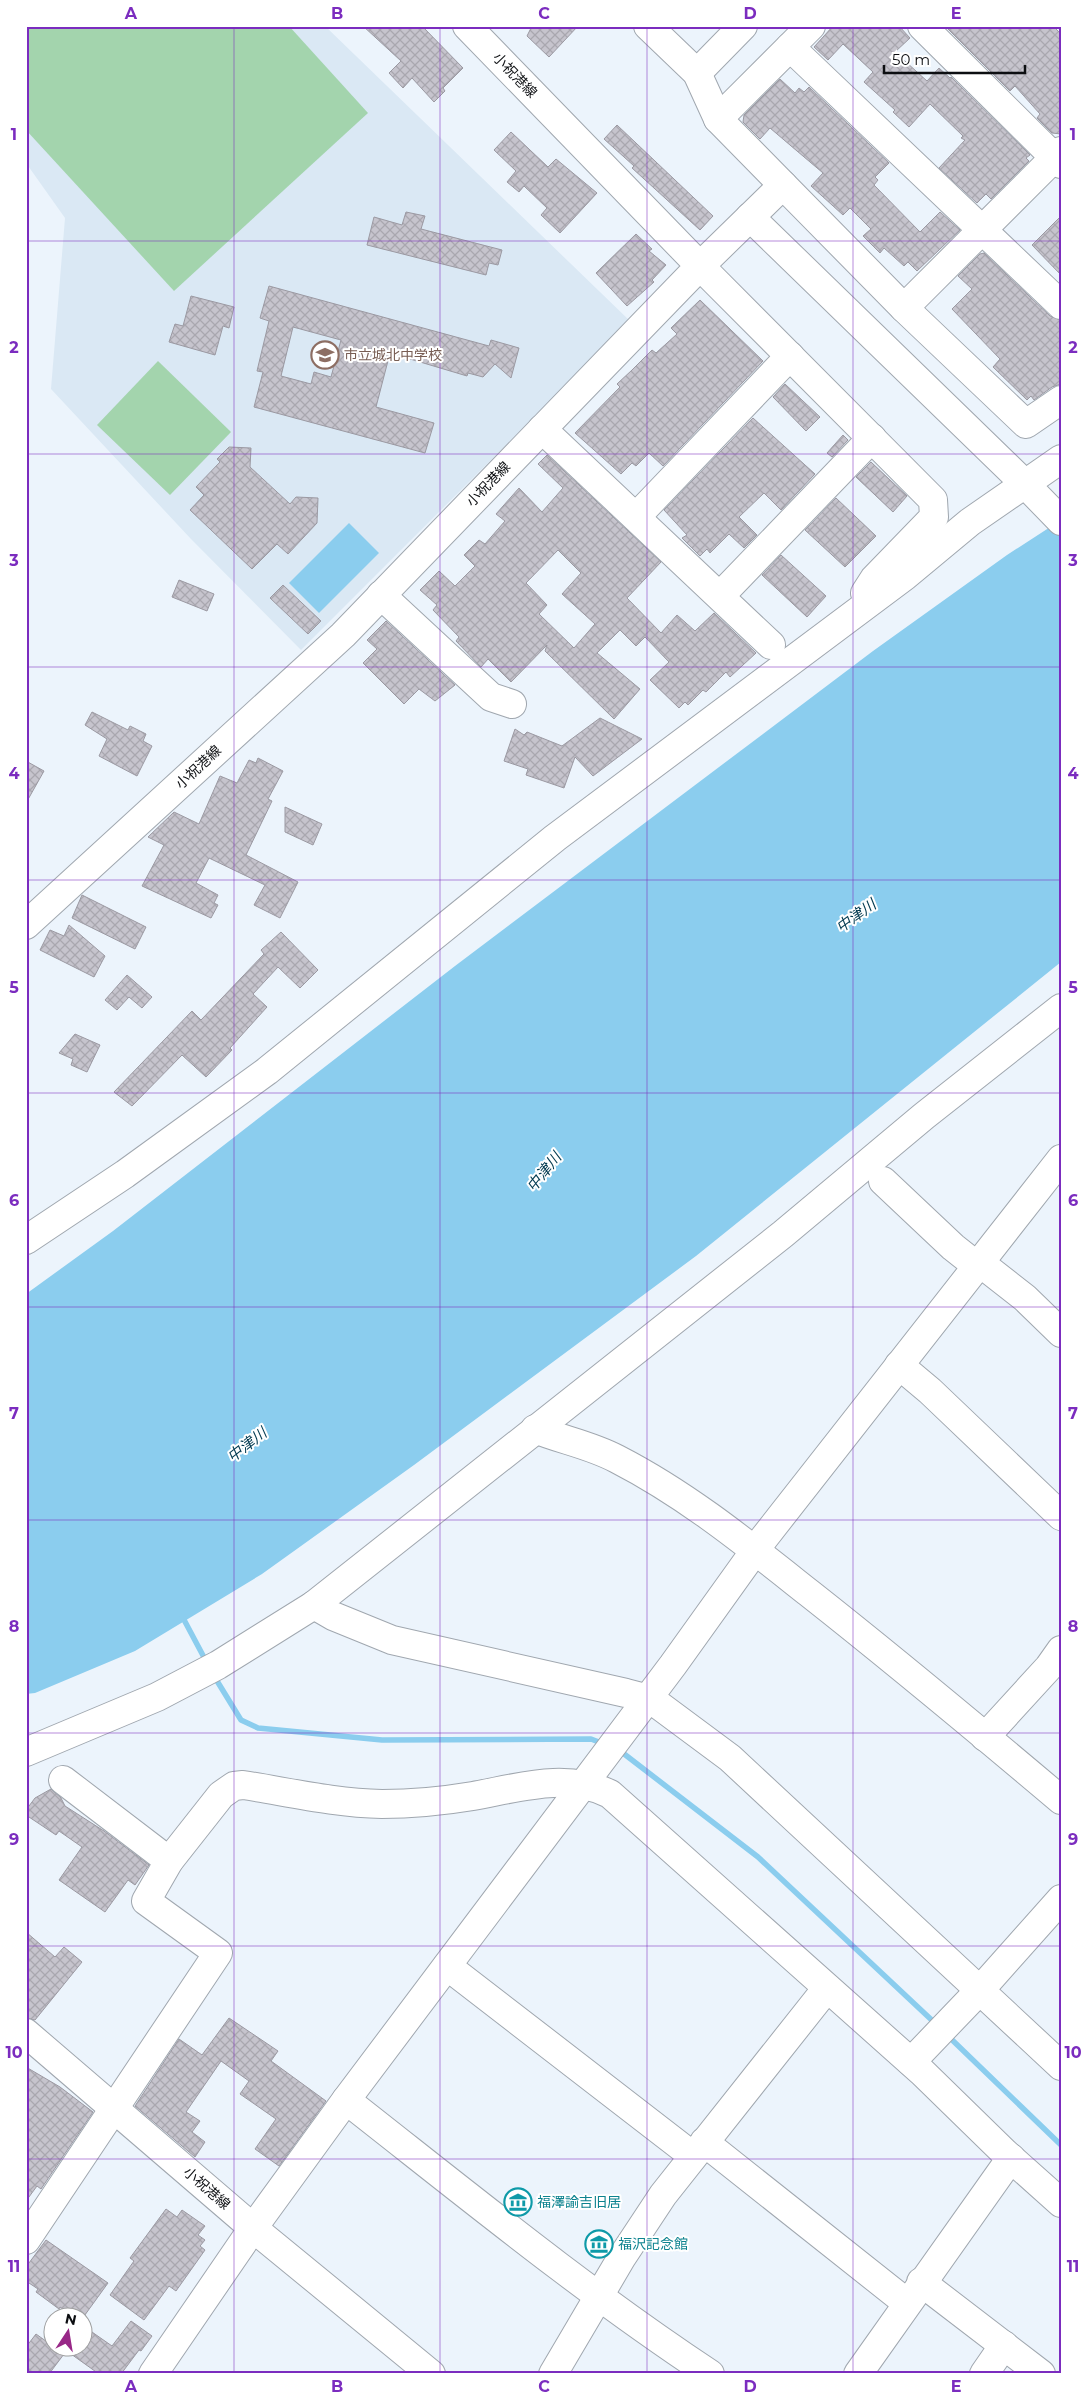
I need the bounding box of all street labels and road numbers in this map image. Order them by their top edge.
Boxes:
street label: 小祝港線 [489,49,541,101]
street label: 小祝港線 [462,458,514,510]
street label: 小祝港線 [171,741,225,793]
street label: 小祝港線 [180,2163,234,2213]

